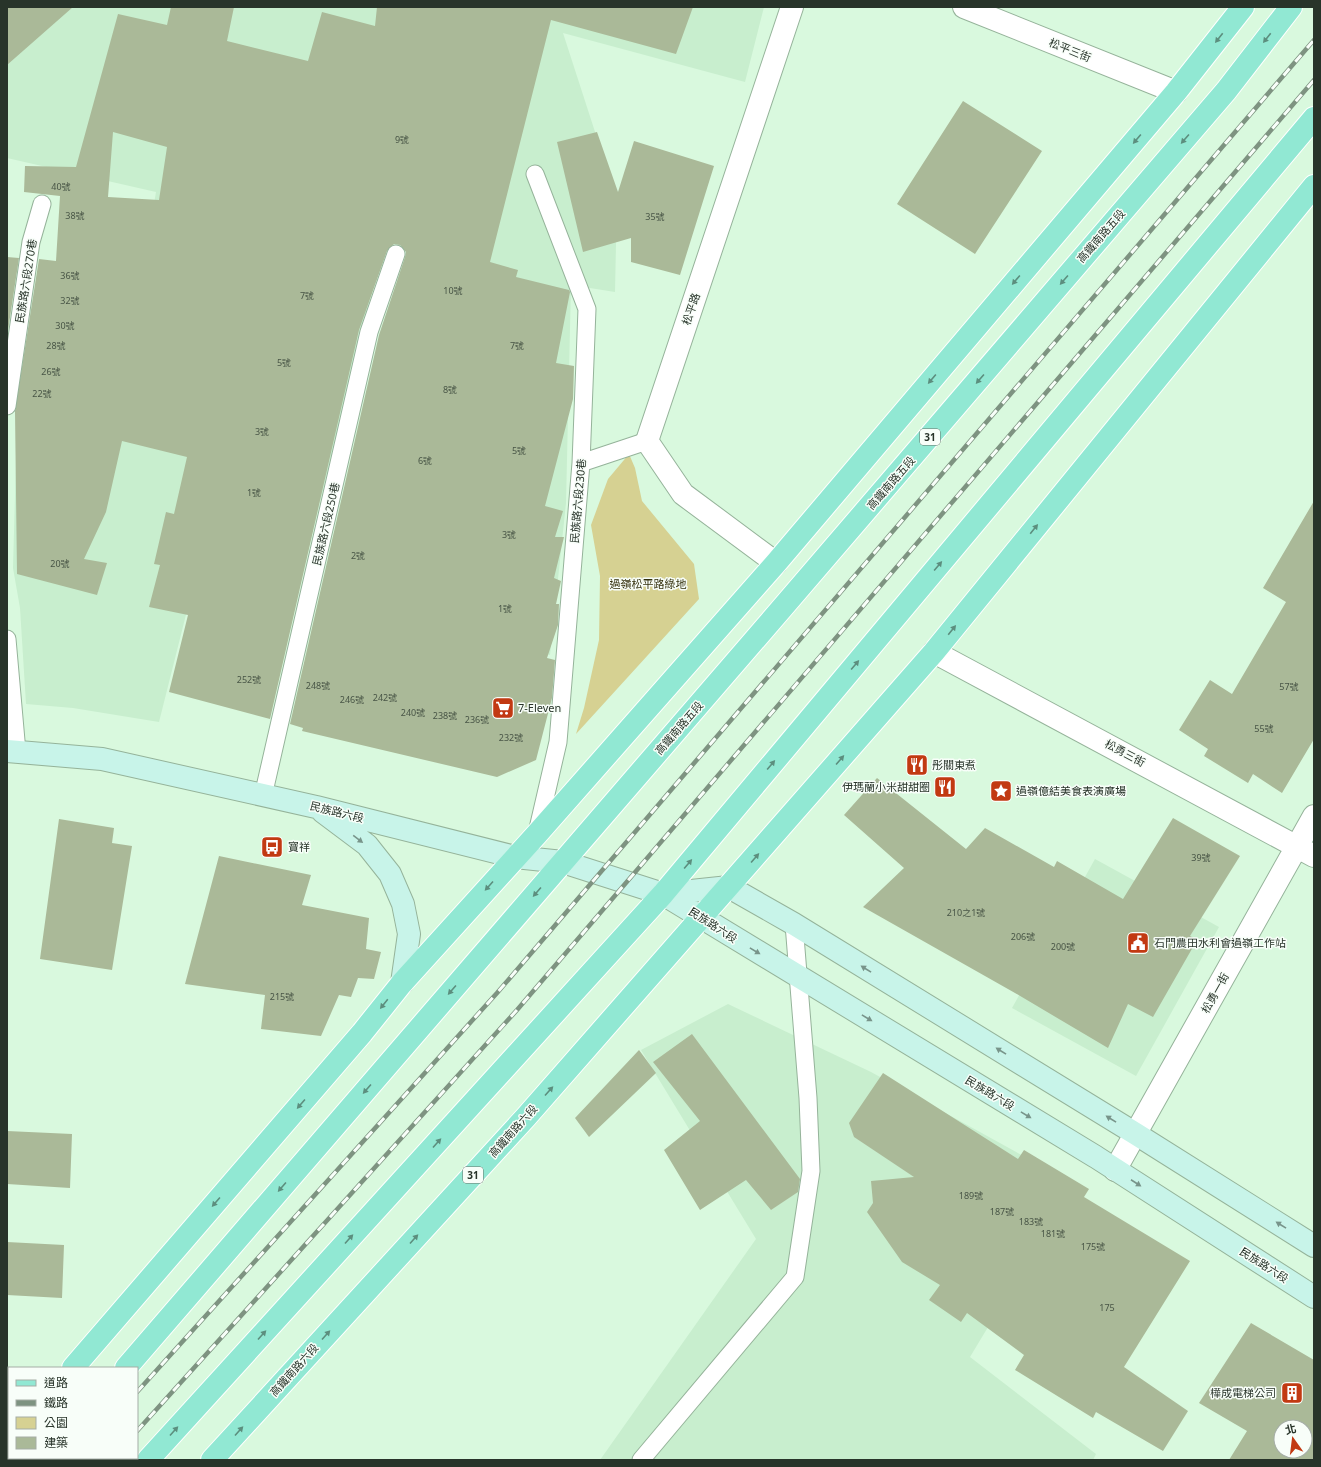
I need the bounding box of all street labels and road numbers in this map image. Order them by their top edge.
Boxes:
street label: 松平三街 [1047,34,1093,65]
street label: 高鐵南路五段 [1073,206,1128,265]
street label: 民族路六段270巷 [11,238,40,324]
street label: 松平路 [678,291,703,327]
road number: 31 [920,429,940,445]
street label: 高鐵南路五段 [863,453,918,512]
street label: 民族路六段230巷 [566,458,589,544]
street label: 民族路六段250巷 [309,481,342,567]
street label: 高鐵南路五段 [651,698,706,757]
street label: 松勇三街 [1102,736,1148,770]
street label: 民族路六段 [309,798,366,825]
street label: 民族路六段 [686,903,740,946]
street label: 松勇一街 [1197,970,1232,1016]
street label: 民族路六段 [963,1072,1018,1113]
street label: 高鐵南路六段 [485,1101,540,1160]
road number: 31 [463,1167,483,1183]
street label: 民族路六段 [1237,1243,1291,1286]
street label: 高鐵南路六段 [266,1340,321,1399]

